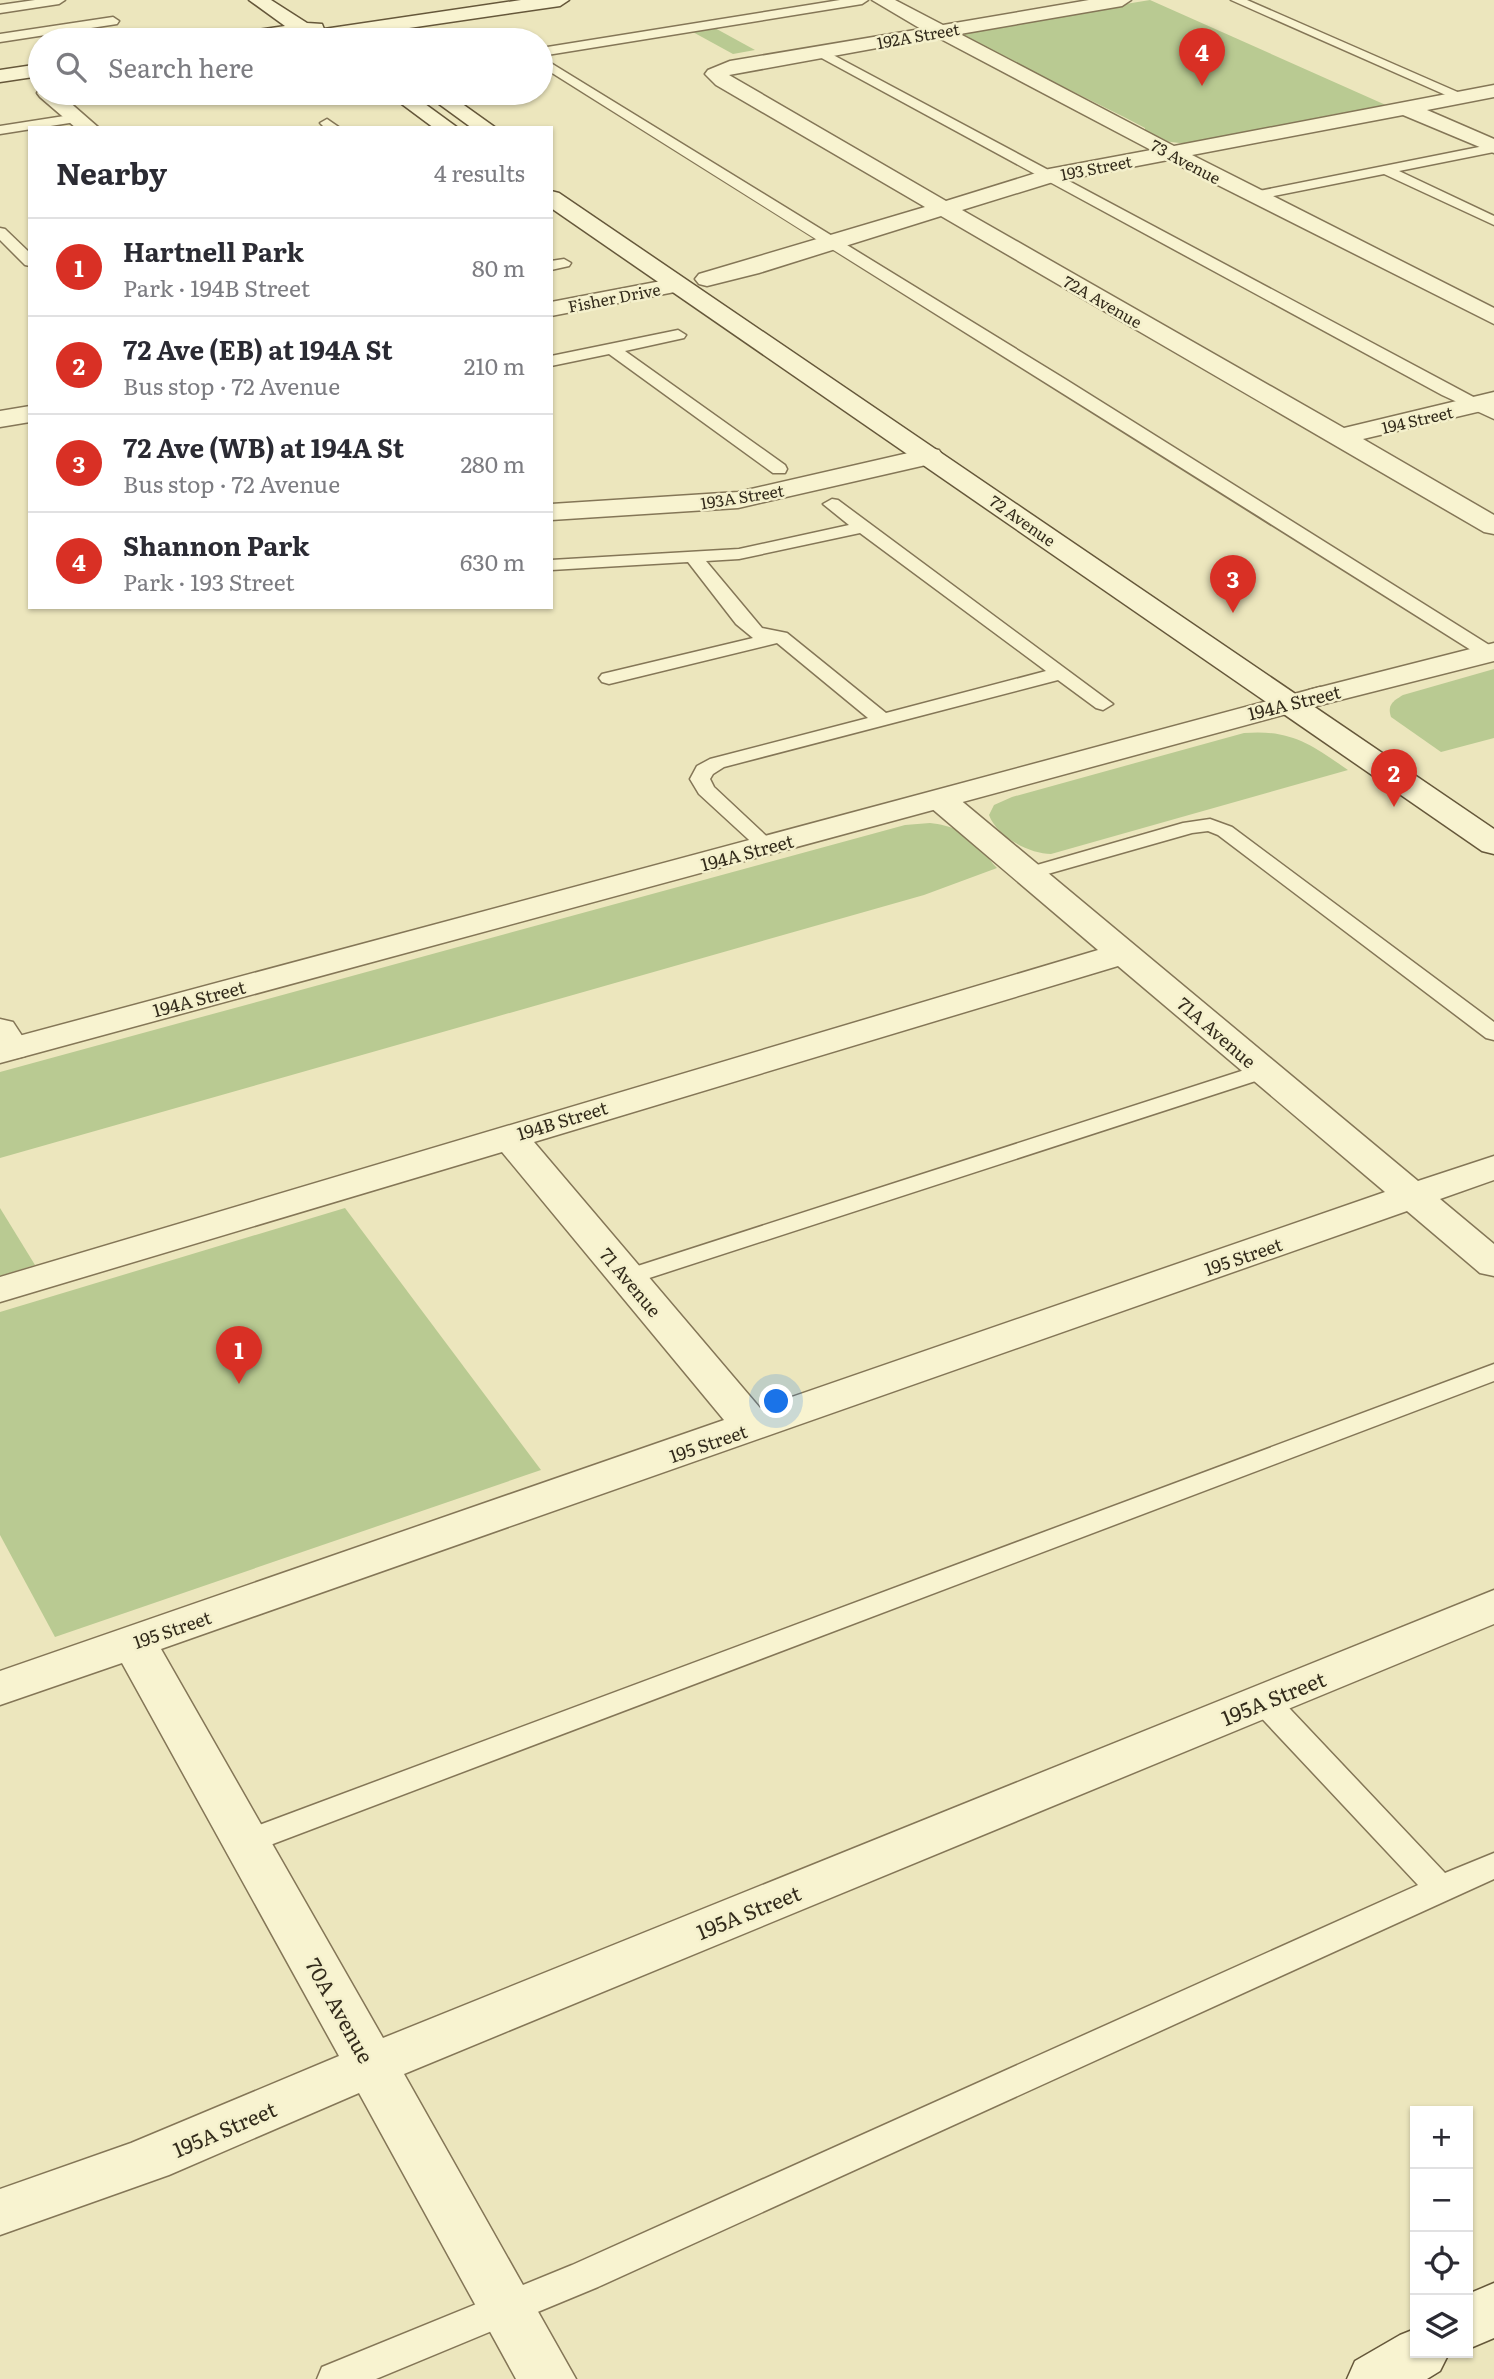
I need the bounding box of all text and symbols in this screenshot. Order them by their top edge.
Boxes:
street label: 192A Street [875,16,962,54]
search box [28,28,553,105]
pin: 4 [1179,28,1225,86]
text: Search here [108,47,254,86]
icon: search [52,48,90,86]
street label: 73 Avenue [1147,133,1225,189]
street label: 193 Street [1058,148,1134,186]
text: Nearby [56,150,167,194]
text: 4 results [434,155,525,189]
text: Hartnell Park [123,231,304,270]
text: 1 [74,250,84,284]
text: 80 m [472,250,525,284]
street label: 72A Avenue [1059,269,1147,333]
text: Park · 194B Street [123,270,310,304]
street label: Fisher Drive [566,276,662,318]
text: 72 Ave (EB) at 194A St [123,329,393,368]
text: 2 [73,348,85,382]
text: 210 m [464,348,525,382]
text: Bus stop · 72 Avenue [123,368,340,402]
street label: 194 Street [1379,399,1456,439]
text: 72 Ave (WB) at 194A St [123,427,404,466]
text: 3 [73,446,85,480]
text: 280 m [460,446,525,480]
text: Bus stop · 72 Avenue [123,466,340,500]
street label: 193A Street [698,477,786,514]
street label: 72 Avenue [985,488,1061,552]
text: Shannon Park [123,525,309,564]
text: 4 [72,544,86,578]
text: 630 m [460,544,525,578]
pin: 3 [1210,555,1256,613]
text: Park · 193 Street [123,564,295,598]
street label: 194A Street [1245,677,1344,727]
pin: 2 [1371,749,1417,807]
street label: 194A Street [698,826,797,877]
street label: 194A Street [150,972,249,1023]
street label: 71A Avenue [1172,990,1262,1074]
street label: 194B Street [513,1093,611,1147]
street label: 195 Street [1200,1230,1286,1282]
street label: 71 Avenue [594,1241,668,1323]
pin: 1 [216,1326,262,1384]
your location [759,1384,793,1418]
street label: 195 Street [665,1417,751,1469]
street label: 195 Street [129,1603,215,1655]
street label: 195A Street [1216,1662,1330,1732]
street label: 195A Street [691,1876,805,1946]
street label: 70A Avenue [299,1952,383,2068]
street label: 195A Street [167,2092,281,2164]
map controls [1410,2106,1473,2358]
button: + [1410,2106,1473,2169]
button: − [1410,2169,1473,2232]
button: locate [1410,2232,1473,2295]
button: layers [1410,2295,1473,2358]

